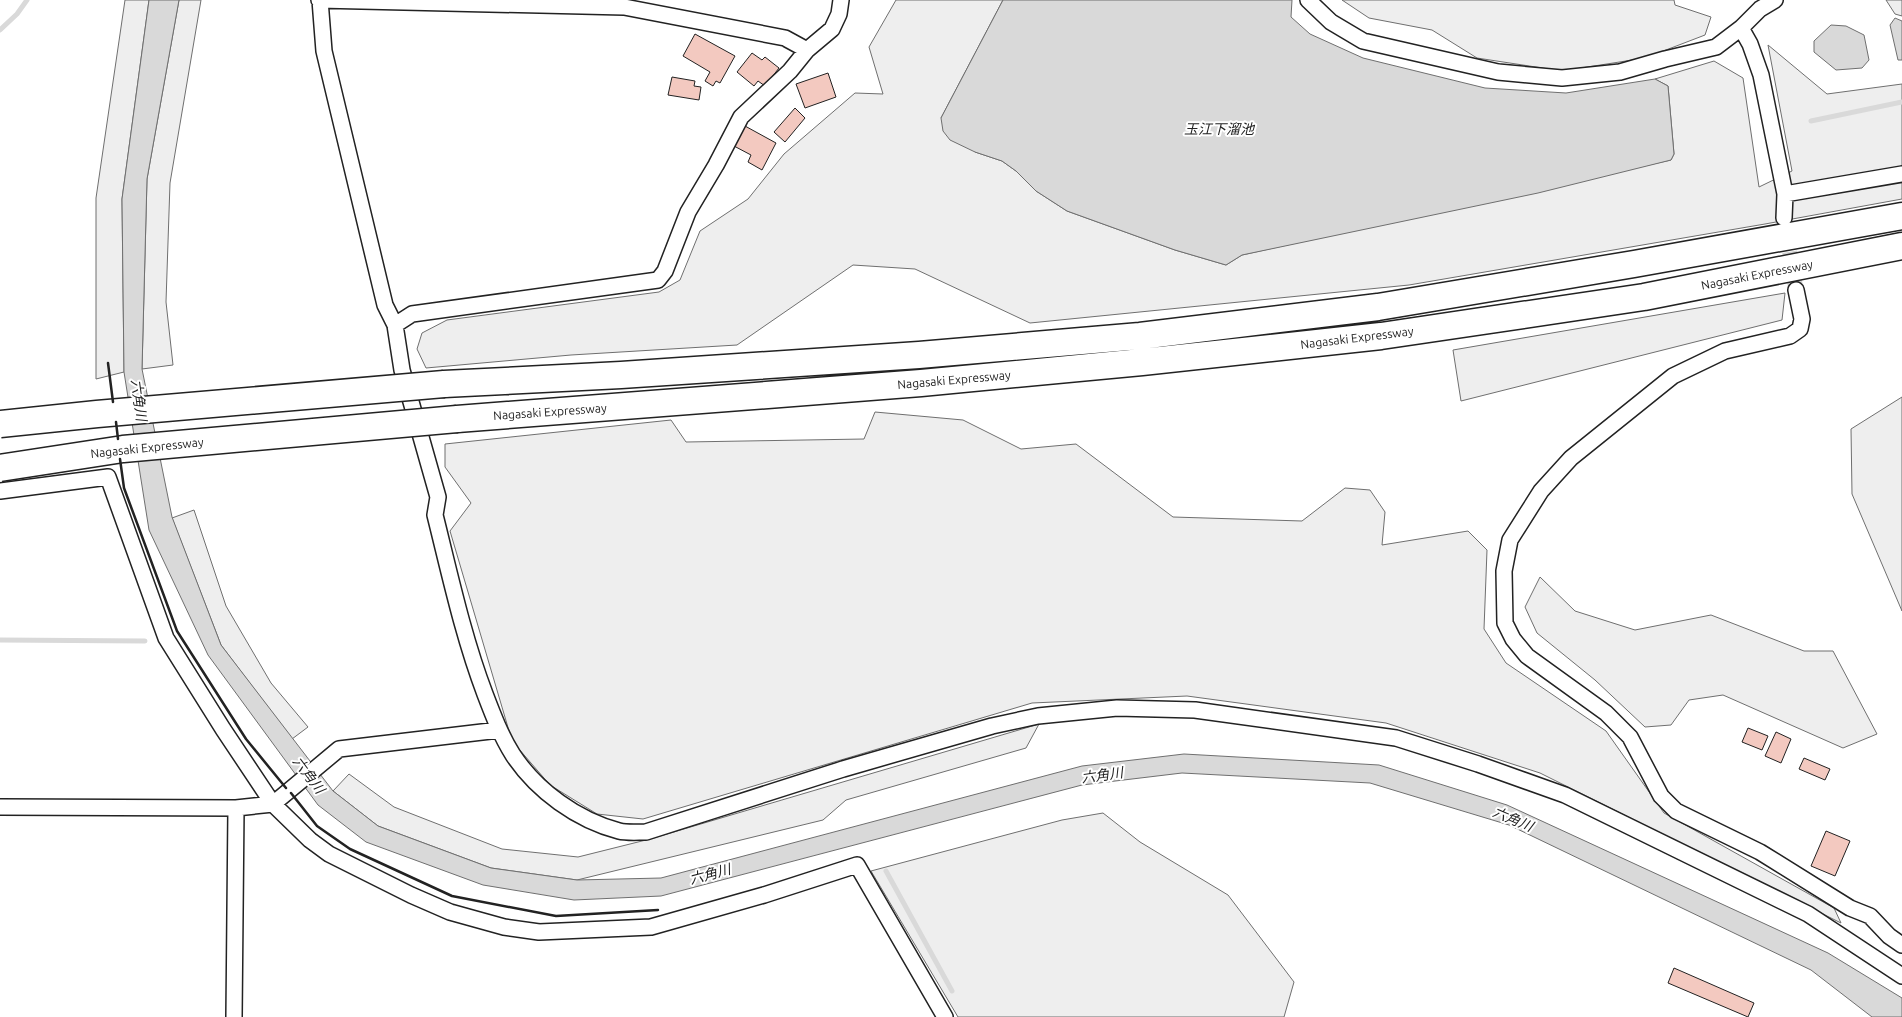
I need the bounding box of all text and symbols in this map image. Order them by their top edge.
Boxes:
water label: 玉江下溜池 [1184,121,1256,137]
street label: Nagasaki Expressway [1700,257,1814,292]
street label: Nagasaki Expressway [1300,324,1414,351]
street label: Nagasaki Expressway [897,368,1011,391]
water label: 六角川 [128,378,150,424]
street label: Nagasaki Expressway [493,401,607,422]
street label: Nagasaki Expressway [90,435,204,460]
water label: 六角川 [290,753,329,798]
water label: 六角川 [1080,764,1126,786]
water label: 六角川 [1491,803,1537,835]
water label: 六角川 [688,860,734,887]

